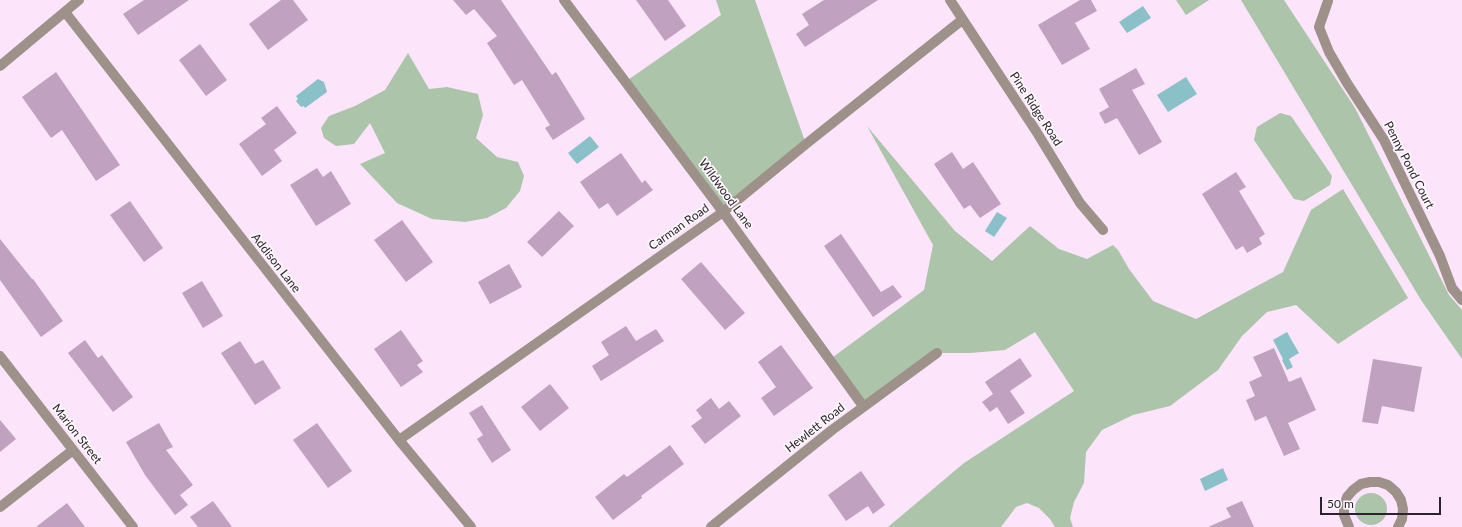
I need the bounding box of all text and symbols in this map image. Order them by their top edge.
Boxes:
street label: Pine Ridge Road [1007,69,1065,149]
street label: Penny Pond Court [1381,119,1437,211]
street label: Wildwood Lane [696,156,756,232]
street label: Carman Road [646,201,712,253]
street label: Addison Lane [248,230,304,296]
street label: Hewlett Road [782,400,848,456]
street label: Marion Street [49,401,105,467]
scale bar [1322,489,1443,515]
text: 50 m [1327,496,1354,511]

